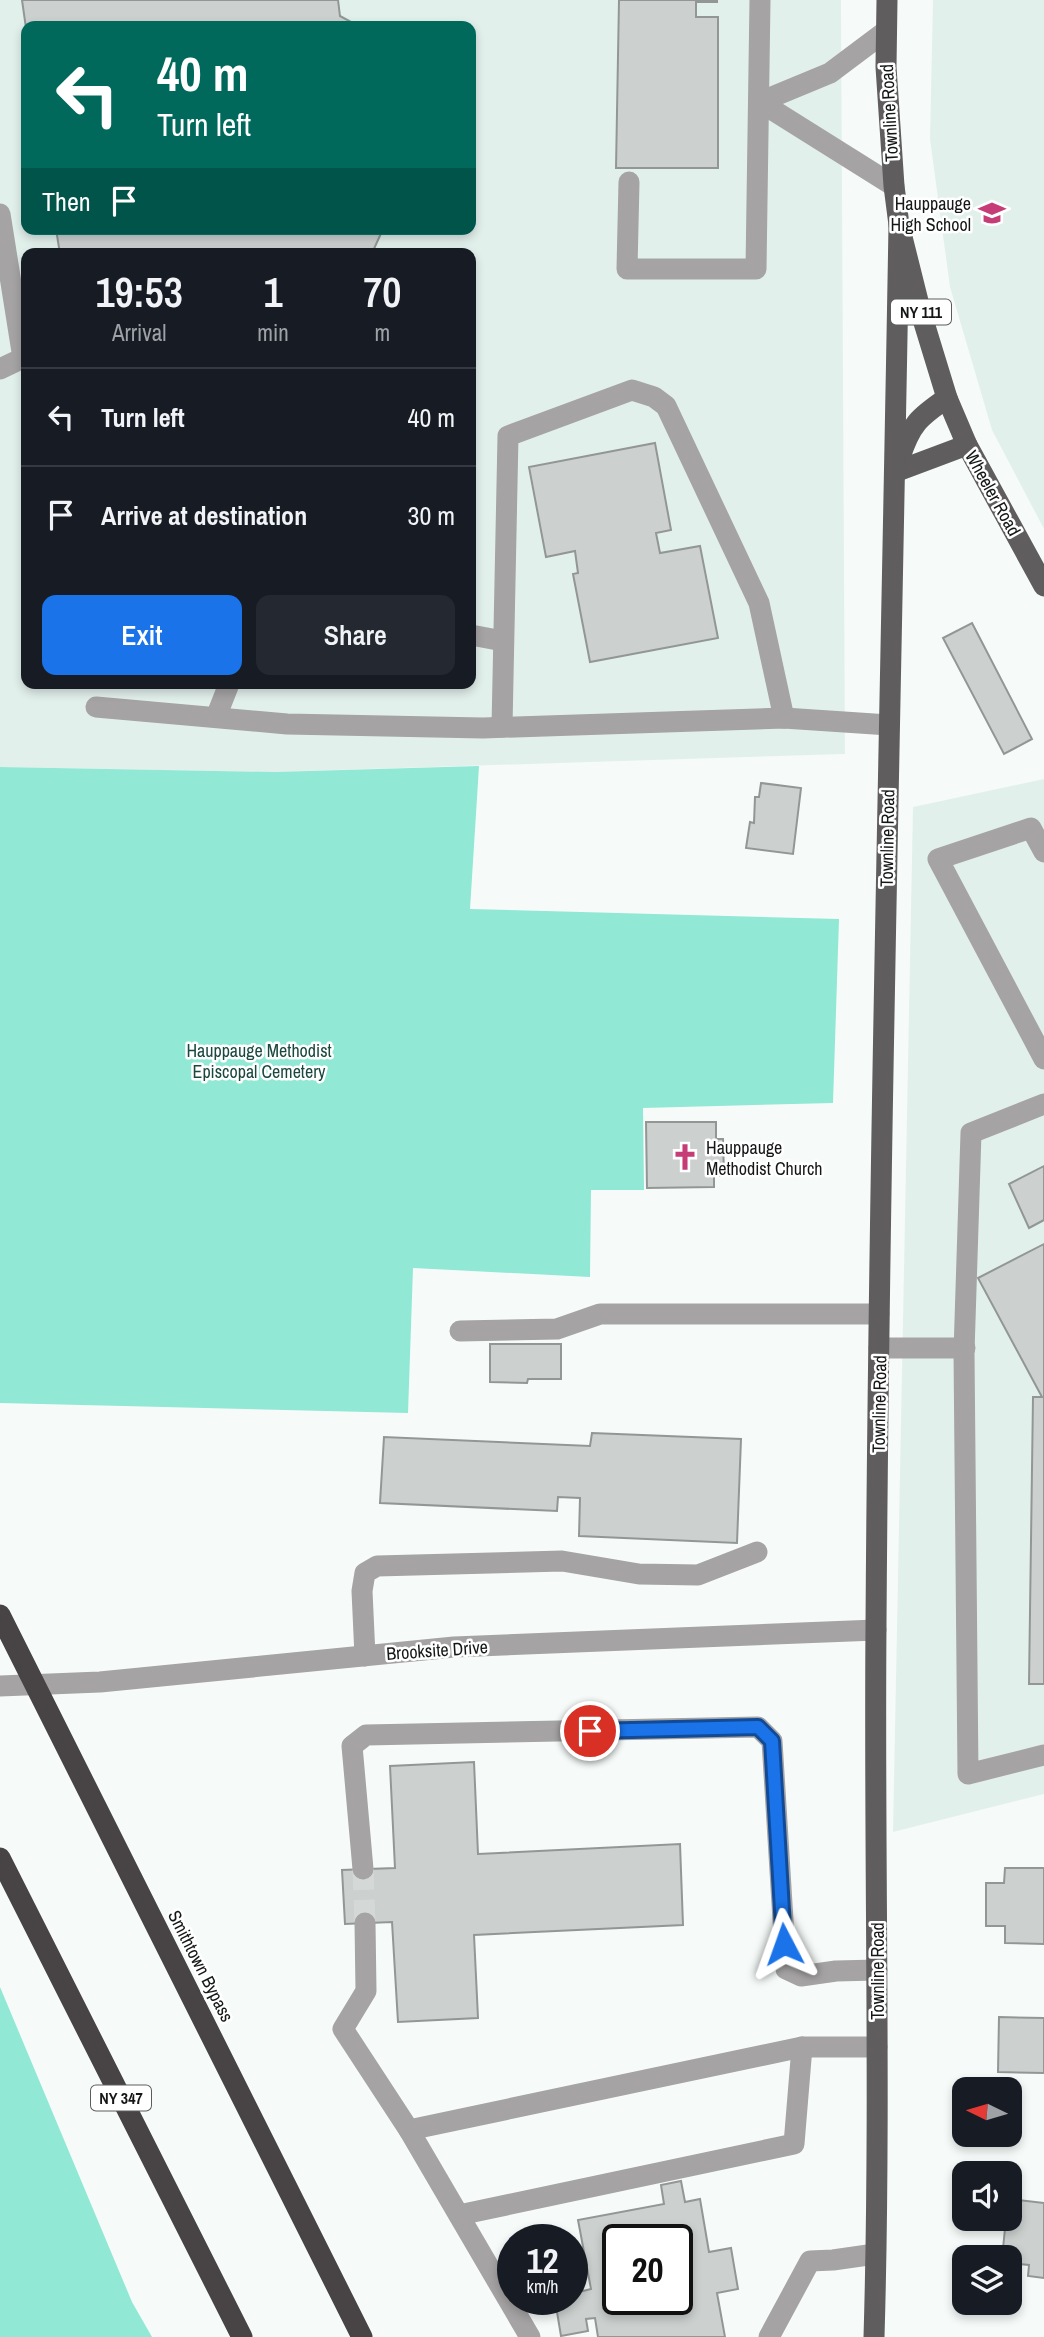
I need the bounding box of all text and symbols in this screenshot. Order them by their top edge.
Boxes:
text: 40 m [157,40,249,106]
icon: left [42,49,133,140]
street label: Townline Road [874,64,904,162]
text: Turn left [157,103,251,146]
icon: arrive [105,182,143,220]
text: Then [42,184,91,219]
place label: Hauppauge High School [891,191,971,237]
school or university icon: Hauppauge High School [977,198,1007,228]
text: 19:53 [95,264,183,320]
text: 1 [263,264,283,320]
text: 70 [363,264,402,320]
road number: NY 111 [891,300,951,324]
text: Arrival [112,317,166,348]
text: min [257,317,289,348]
text: m [375,317,390,348]
icon: left [42,398,80,436]
text: Turn left [101,400,185,435]
text: 40 m [408,400,455,435]
street label: Wheeler Road [959,446,1027,540]
icon: arrive [42,496,80,534]
text: Arrive at destination [101,498,307,533]
text: 30 m [408,498,455,533]
button: Exit [42,595,242,675]
button: Share [256,595,455,675]
street label: Townline Road [874,789,900,887]
park label: Hauppauge Methodist Episcopal Cemetery [186,1038,332,1084]
place label: Hauppauge Methodist Church [706,1135,823,1181]
church icon: Hauppauge Methodist Church [670,1142,700,1172]
street label: Townline Road [866,1355,892,1453]
street label: Brooksite Drive [385,1634,489,1666]
pin [560,1701,620,1761]
icon: arrive [571,1712,609,1750]
street label: Smithtown Bypass [162,1906,240,2026]
position arrow [747,1907,821,1981]
street label: Townline Road [865,1922,890,2020]
north arrow [952,2077,1022,2147]
map controls [952,2077,1022,2315]
road number: NY 347 [91,2086,151,2110]
button: sound [952,2161,1022,2231]
speed limit sign: 20 [602,2224,693,2315]
text: 12 [527,2237,558,2284]
button: layers [952,2245,1022,2315]
text: km/h [527,2274,559,2299]

